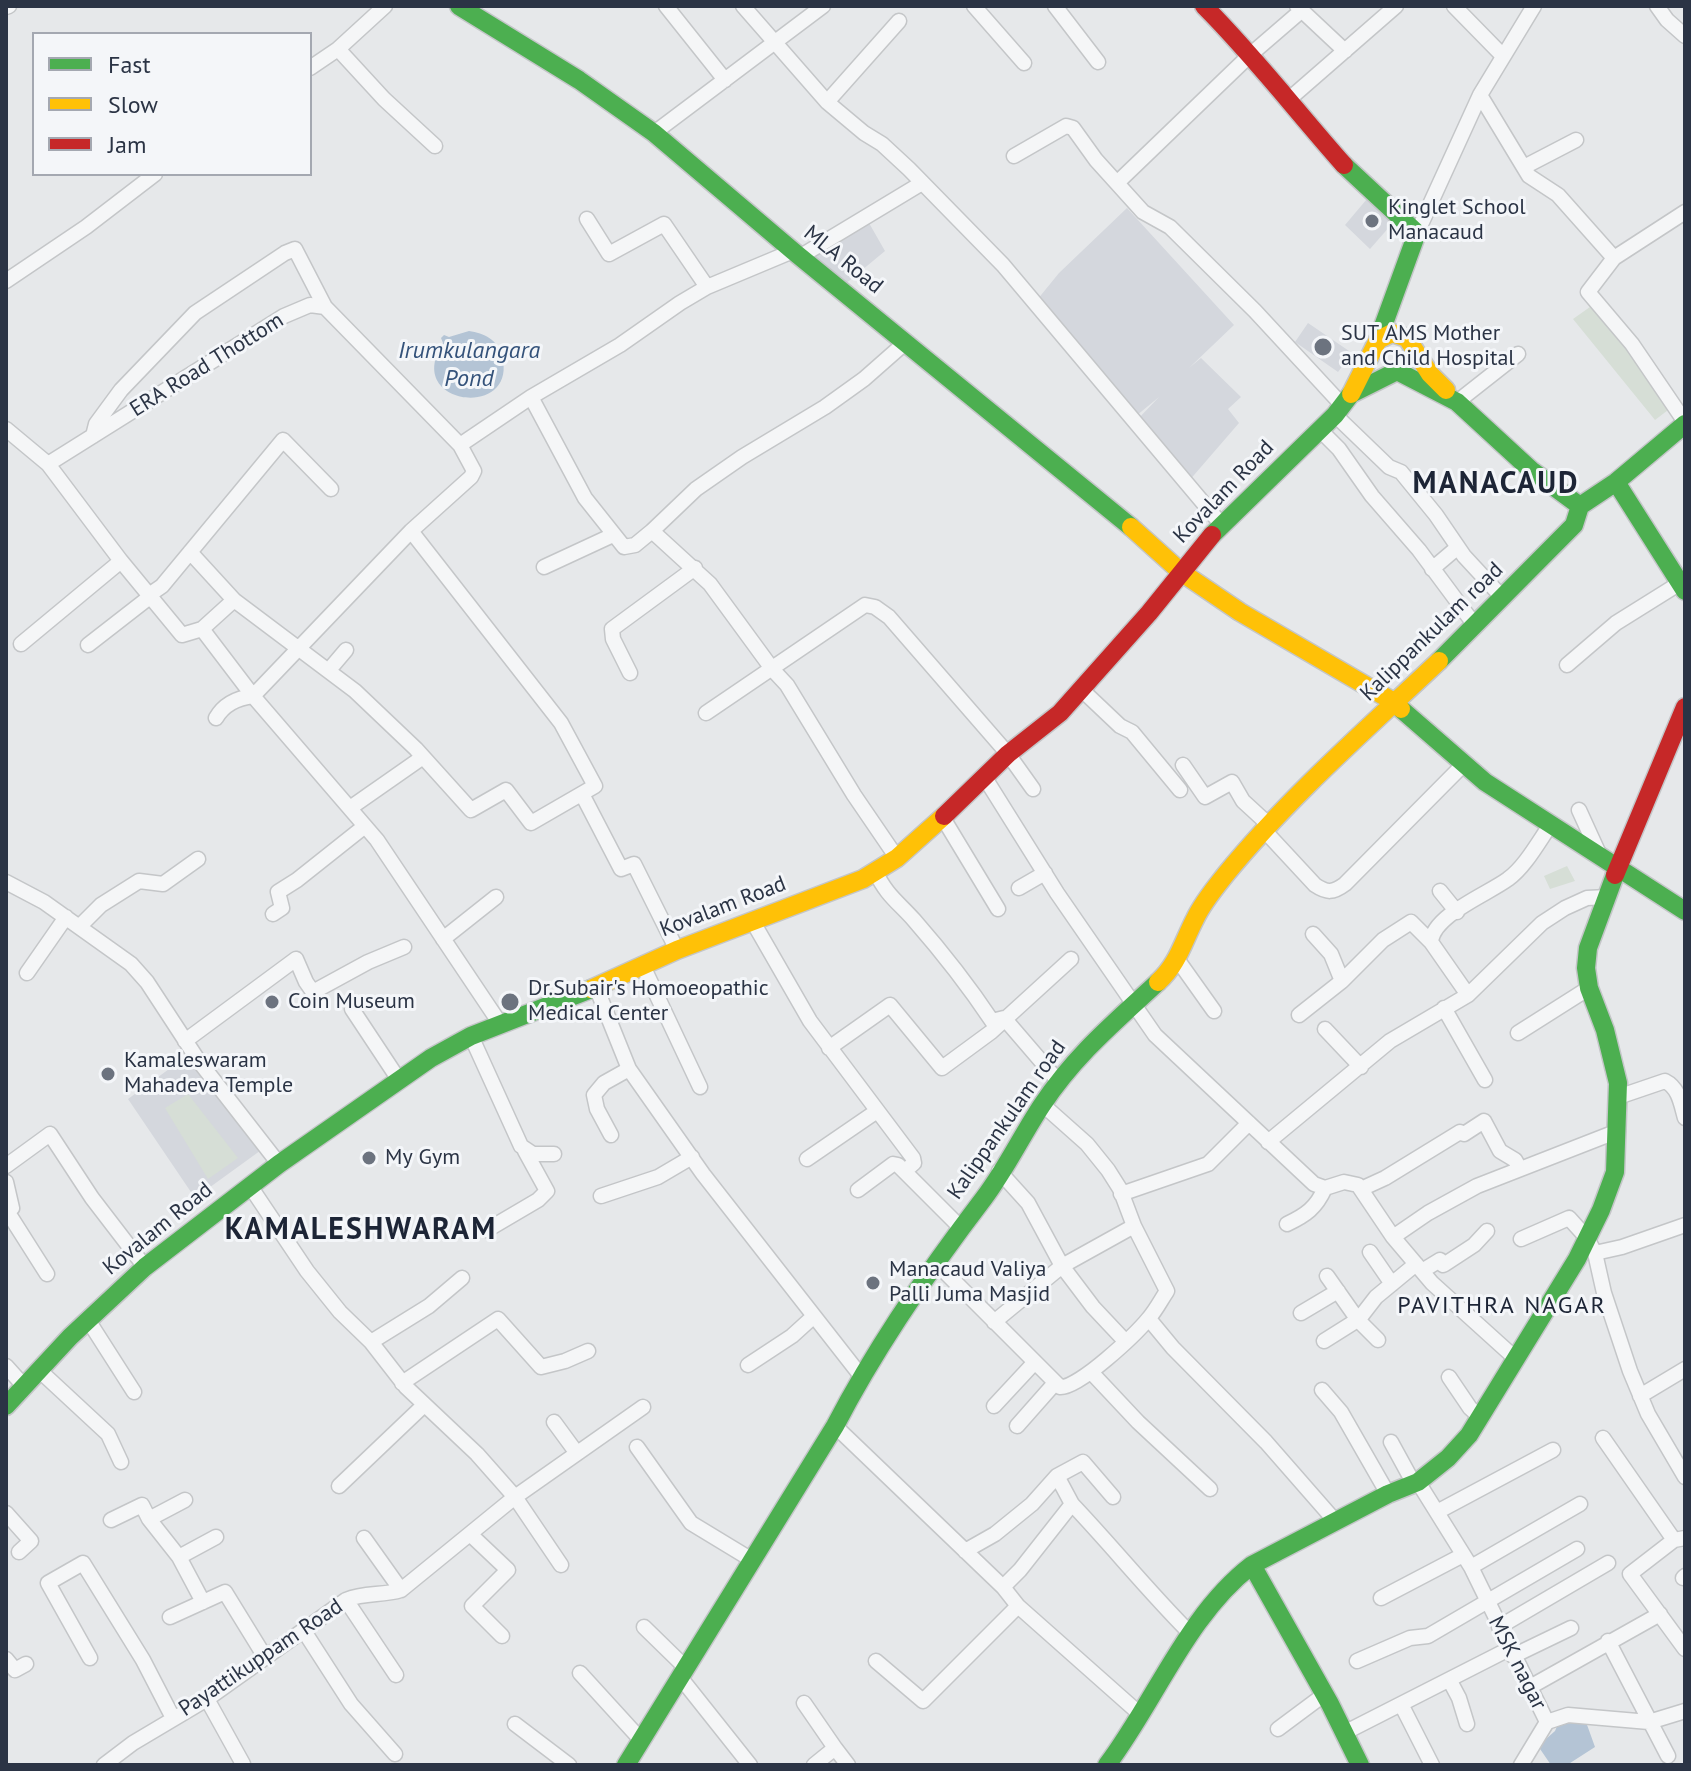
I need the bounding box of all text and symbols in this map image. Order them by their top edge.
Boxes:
legend [32,32,312,176]
text: Fast [108,49,151,80]
text: Slow [108,89,158,120]
text: Jam [108,129,146,160]
place label: Kinglet School Manacaud [1388,195,1526,246]
marker: Kinglet School Manacaud [1363,212,1381,230]
street label: MLA Road [798,220,888,300]
street label: ERA Road Thottom [125,307,289,423]
place label: SUT AMS Mother and Child Hospital [1341,321,1515,372]
marker: SUT AMS Mother and Child Hospital [1312,336,1334,358]
water label: Irumkulangara Pond [398,337,540,393]
street label: Kovalam Road [1168,435,1280,549]
district label: MANACAUD [1413,466,1579,502]
street label: Kalippankulam road [1355,557,1509,707]
street label: Kovalam Road [656,871,790,943]
place label: Dr.Subair's Homoeopathic Medical Center [528,976,769,1028]
place label: Coin Museum [288,989,415,1015]
marker: Dr.Subair's Homoeopathic Medical Center [499,991,521,1013]
marker: Coin Museum [263,993,281,1011]
street label: Kalippankulam road [942,1035,1072,1205]
place label: Kamaleswaram Mahadeva Temple [124,1048,293,1100]
marker: Kamaleswaram Mahadeva Temple [99,1065,117,1083]
place label: My Gym [385,1145,460,1171]
marker: My Gym [360,1149,378,1167]
street label: Kovalam Road [98,1177,218,1281]
district label: KAMALESHWARAM [225,1212,497,1248]
place label: Manacaud Valiya Palli Juma Masjid [889,1257,1050,1308]
marker: Manacaud Valiya Palli Juma Masjid [864,1274,882,1292]
district label: PAVITHRA NAGAR [1397,1292,1607,1320]
street label: Payattikuppam Road [174,1593,348,1723]
street label: MSK nagar [1482,1612,1552,1714]

